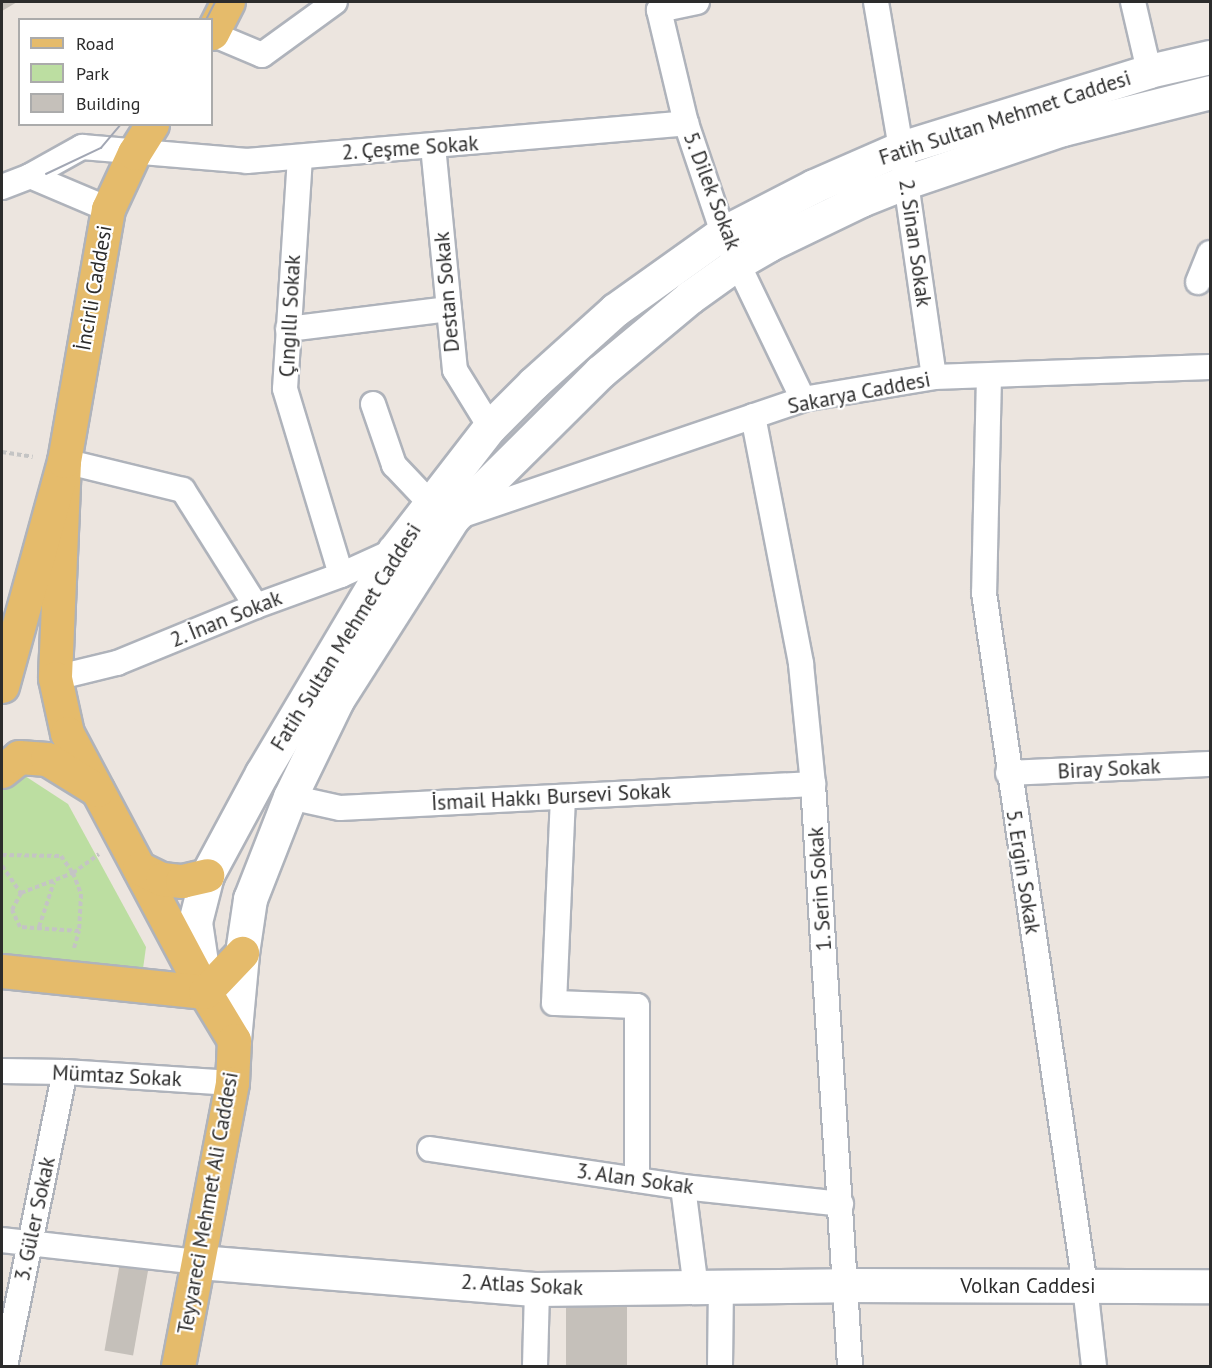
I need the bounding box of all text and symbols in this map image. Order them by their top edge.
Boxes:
legend [18,18,213,126]
text: Road [76,32,114,55]
text: Park [76,62,109,85]
street label: Fatih Sultan Mehmet Caddesi [876,65,1134,171]
text: Building [76,92,140,115]
street label: 5. Dilek Sokak [678,128,746,254]
street label: 2. Çeşme Sokak [340,131,480,165]
street label: 2. Sinan Sokak [893,177,937,309]
street label: İncirli Caddesi [71,223,117,353]
street label: Destan Sokak [429,231,465,353]
street label: Çıngıllı Sokak [274,254,306,378]
street label: Sakarya Caddesi [786,367,932,419]
street label: Fatih Sultan Mehmet Caddesi [266,519,426,755]
street label: 2. İnan Sokak [166,585,286,653]
street label: Biray Sokak [1057,754,1161,784]
street label: İsmail Hakkı Bursevi Sokak [431,778,671,816]
street label: 5. Ergin Sokak [1001,807,1045,937]
street label: 1. Serin Sokak [803,825,837,953]
street label: Mümtaz Sokak [51,1060,183,1092]
street label: Teyyareci Mehmet Ali Caddesi [172,1070,244,1336]
street label: 3. Güler Sokak [9,1154,61,1284]
street label: 3. Alan Sokak [574,1158,696,1200]
street label: 2. Atlas Sokak [459,1269,585,1301]
street label: Volkan Caddesi [960,1273,1096,1299]

